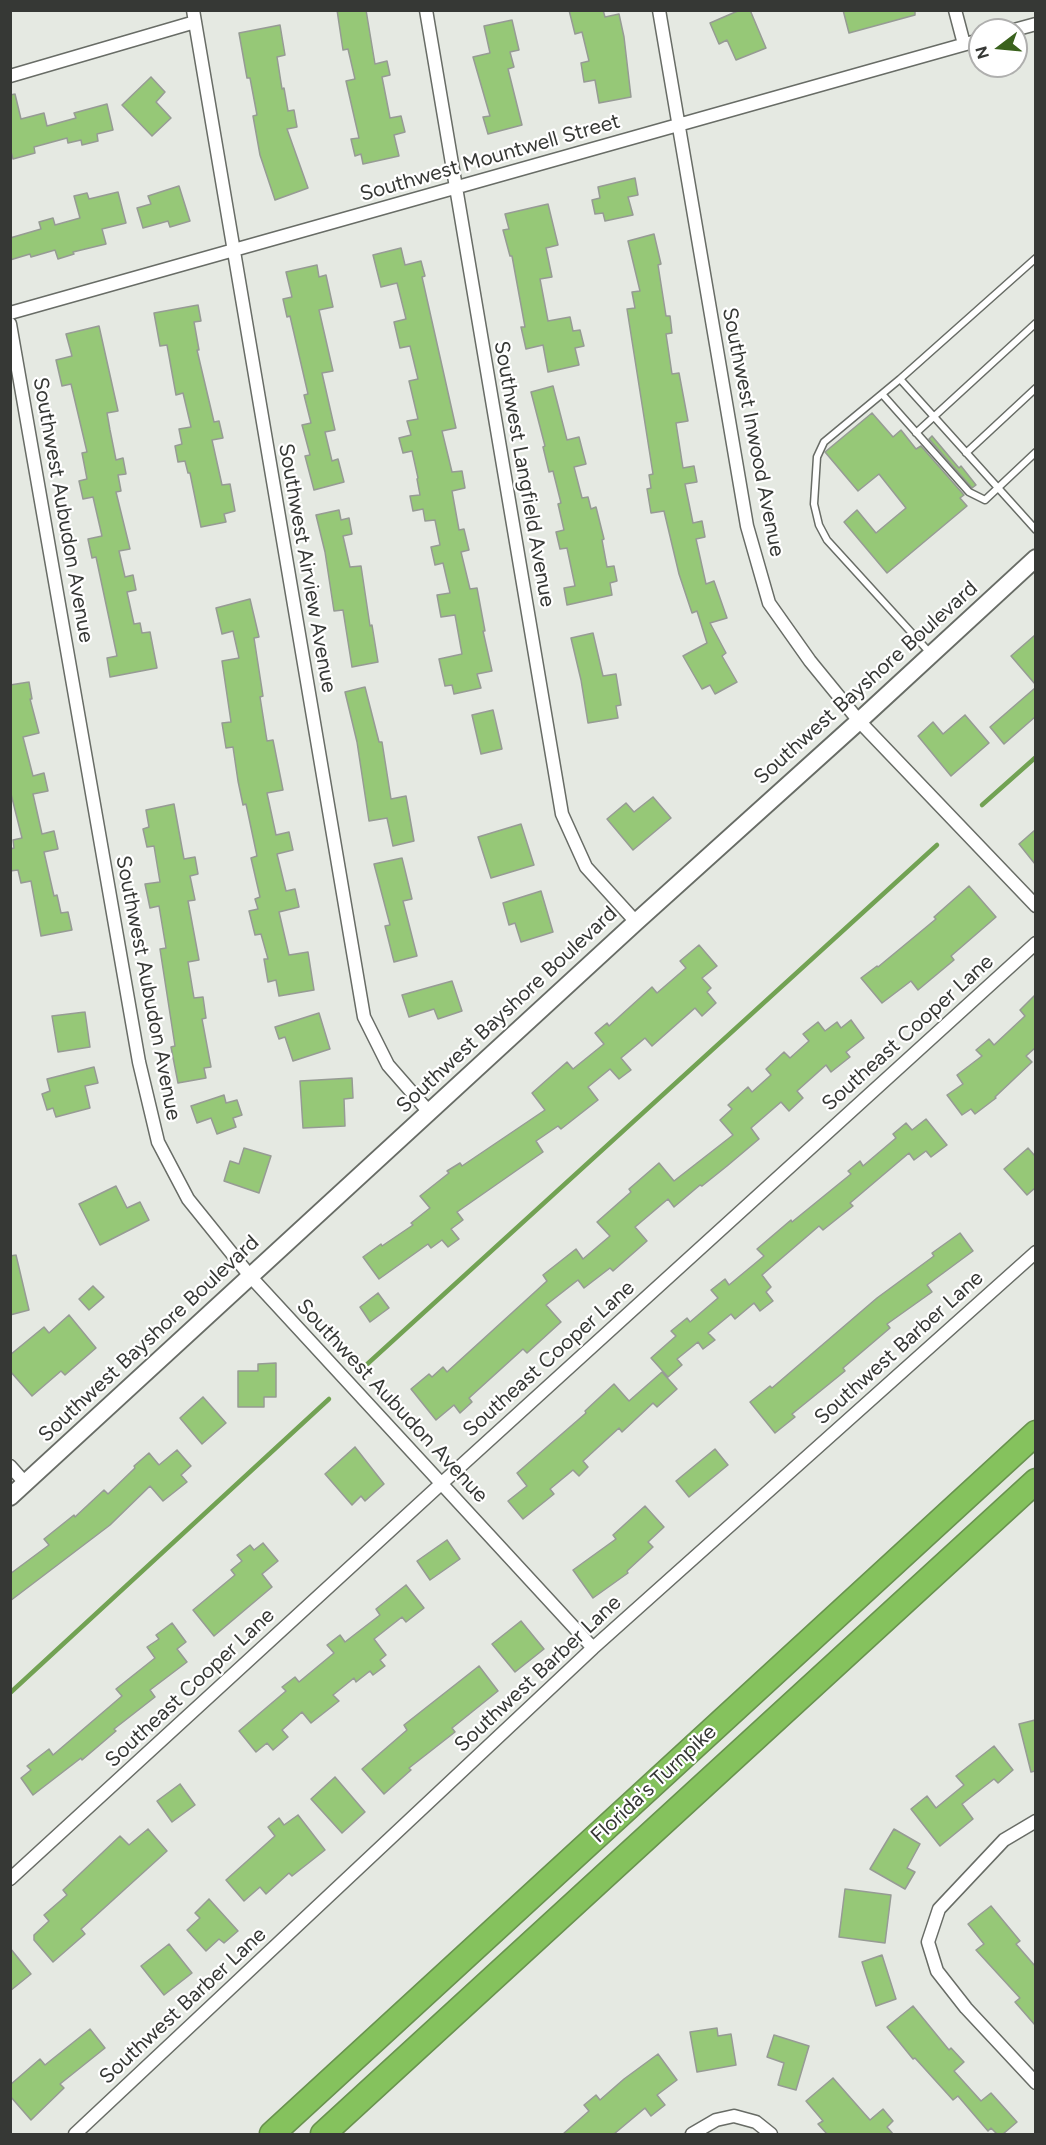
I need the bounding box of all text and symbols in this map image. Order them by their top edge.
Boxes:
north arrow [968,18,1028,78]
text: N [971,44,993,61]
street label: Southwest Mountwell Street [357,109,623,207]
street label: Southwest Inwood Avenue [716,305,790,559]
street label: Southwest Langfield Avenue [488,339,560,609]
street label: Southwest Aubudon Avenue [27,375,99,645]
street label: Southwest Airview Avenue [273,441,341,695]
street label: Southwest Bayshore Boulevard [749,576,983,790]
street label: Southwest Aubudon Avenue [110,853,186,1123]
street label: Southwest Bayshore Boulevard [392,901,622,1119]
street label: Southeast Cooper Lane [817,949,999,1117]
street label: Southwest Bayshore Boulevard [34,1230,264,1448]
street label: Southwest Barber Lane [809,1266,989,1430]
street label: Southeast Cooper Lane [458,1275,640,1443]
street label: Southwest Aubudon Avenue [291,1294,493,1508]
street label: Southwest Barber Lane [450,1590,626,1758]
street label: Southeast Cooper Lane [100,1603,280,1773]
street label: Florida's Turnpike [586,1719,722,1849]
street label: Southwest Barber Lane [95,1922,271,2090]

